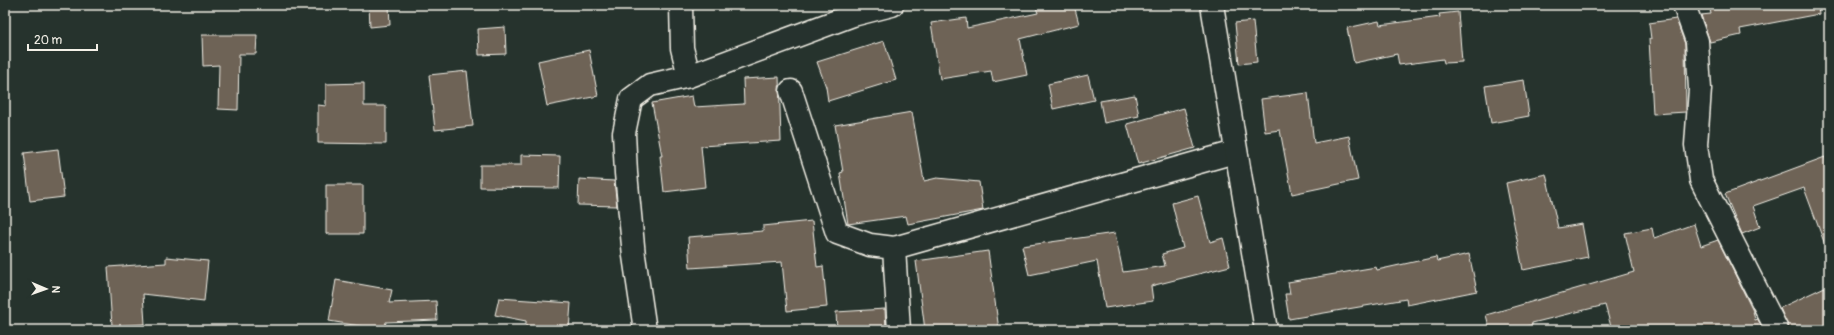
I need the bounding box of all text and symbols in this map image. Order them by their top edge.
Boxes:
scale bar [28,26,97,52]
text: 20 m [34,33,63,48]
north arrow [26,269,66,309]
text: N [49,285,62,294]

